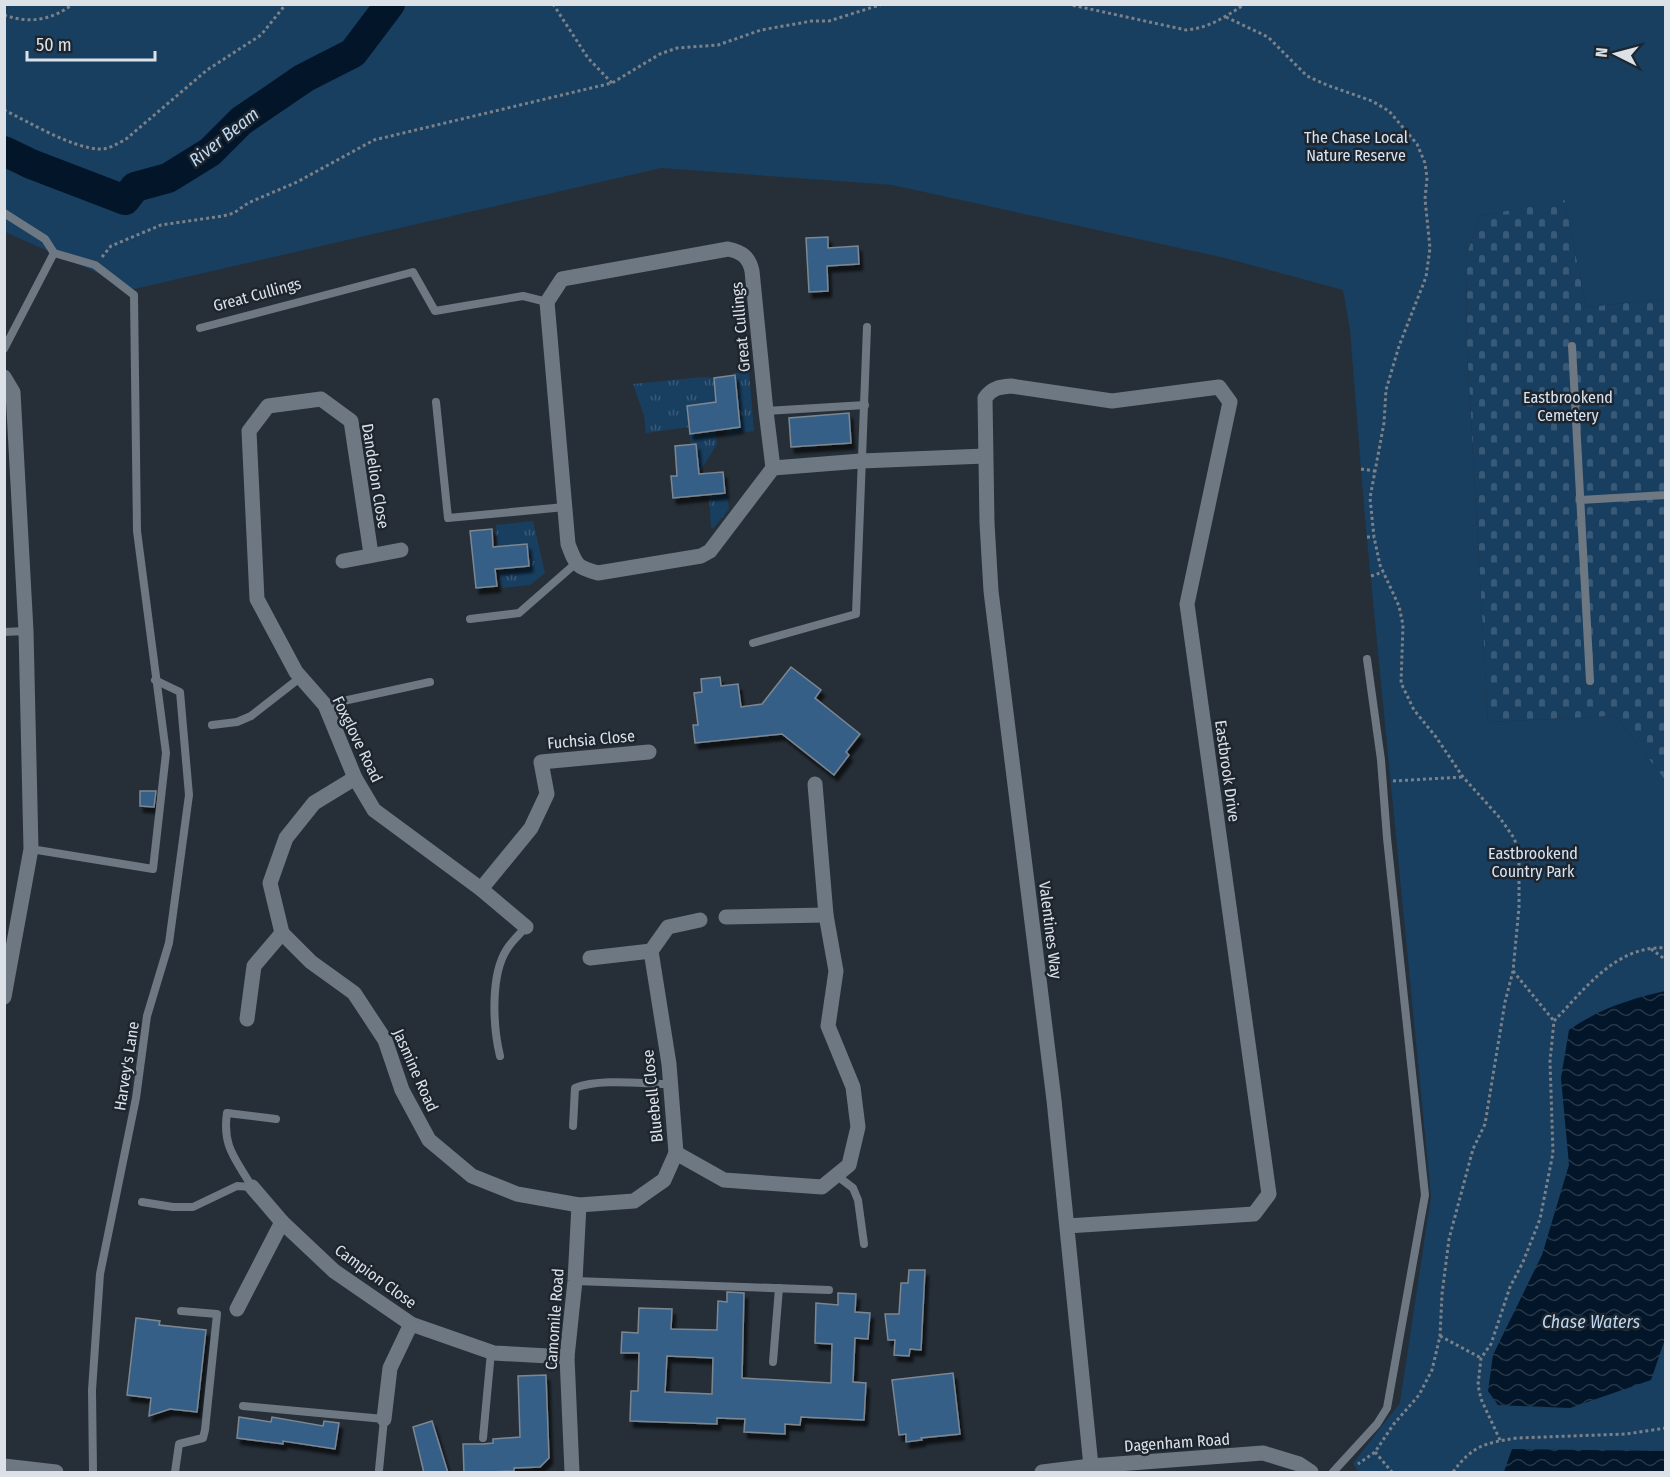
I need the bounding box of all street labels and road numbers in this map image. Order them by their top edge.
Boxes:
street label: Great Cullings [211,274,303,315]
street label: Great Cullings [727,281,754,373]
street label: Dandelion Close [358,422,393,530]
street label: Foxglove Road [329,693,387,785]
street label: Eastbrook Drive [1211,719,1244,823]
street label: Fuchsia Close [546,726,636,753]
street label: Valentines Way [1035,880,1066,981]
street label: Harvey's Lane [110,1020,143,1112]
street label: Jasmine Road [389,1026,442,1115]
street label: Bluebell Close [638,1049,667,1143]
street label: Campion Close [331,1240,420,1313]
street label: Camomile Road [541,1268,568,1370]
street label: Dagenham Road [1124,1429,1231,1456]

